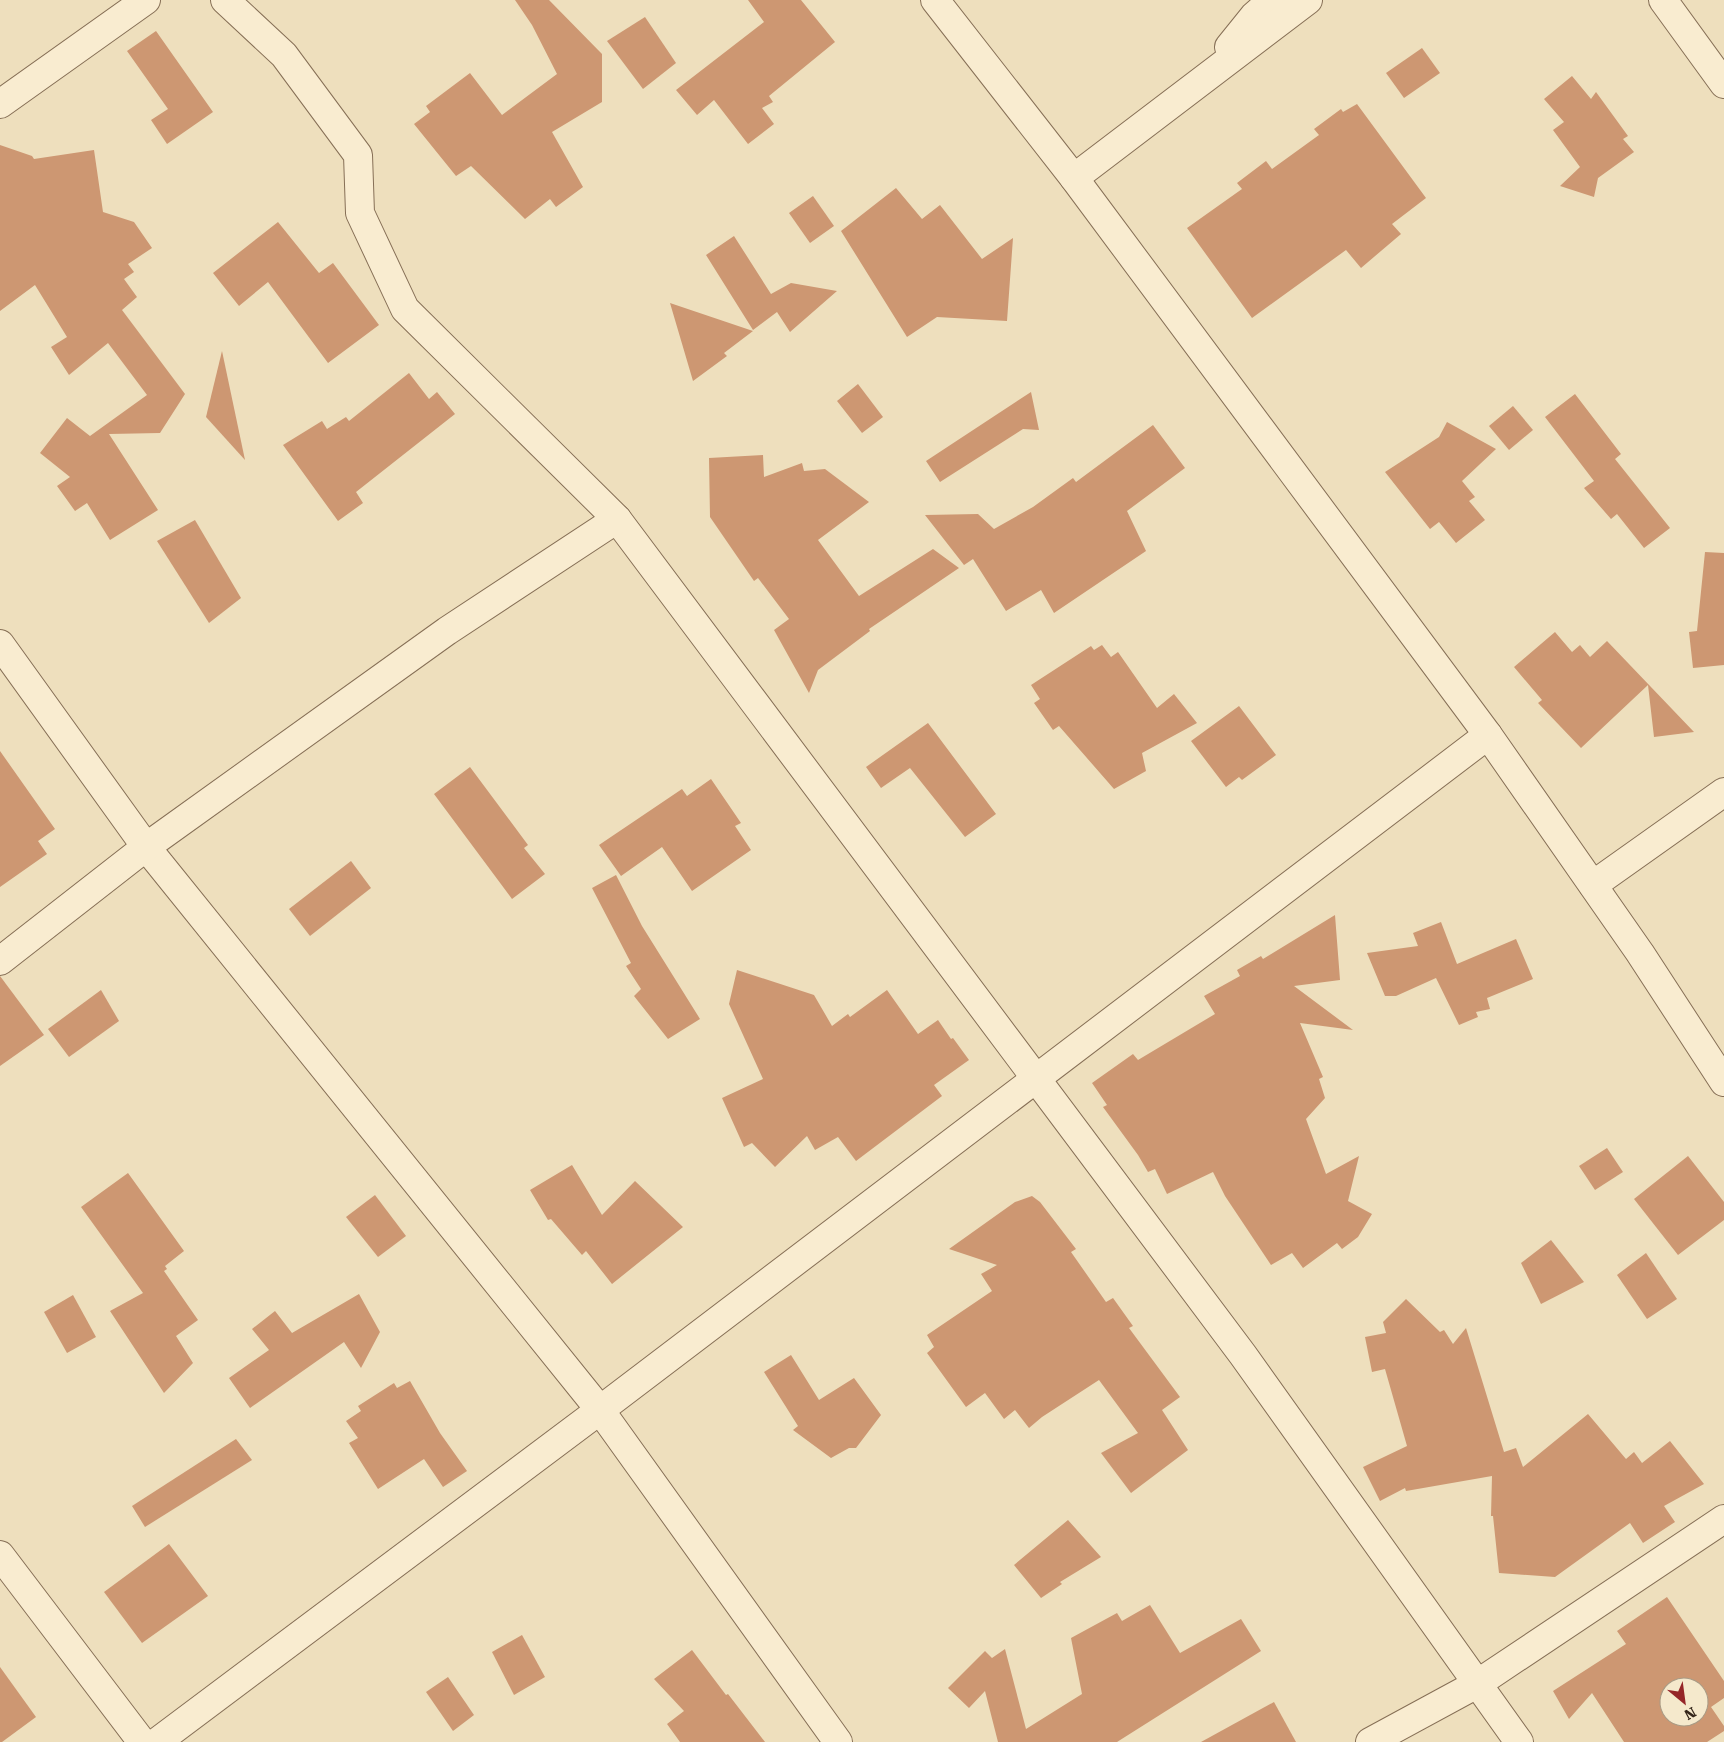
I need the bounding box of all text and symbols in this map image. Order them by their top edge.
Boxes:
north arrow [1659,1677,1709,1727]
text: N [1682,1704,1699,1723]

